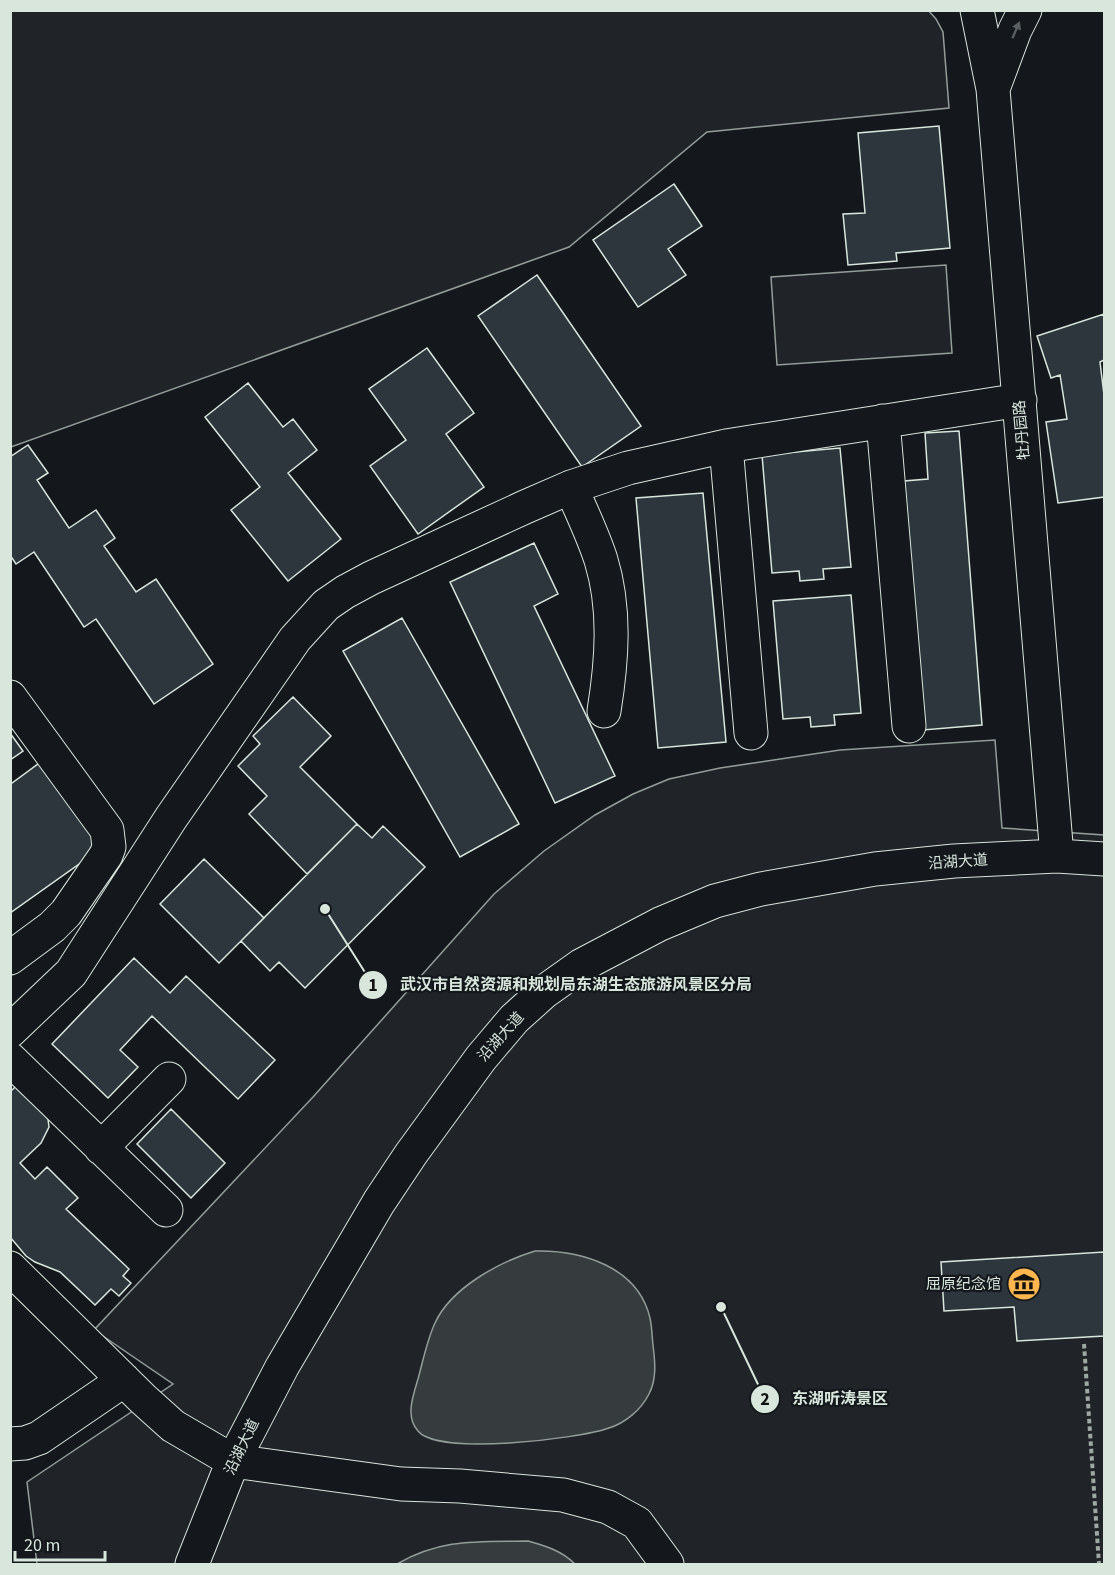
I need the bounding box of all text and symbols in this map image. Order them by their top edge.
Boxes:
one-way arrow [1011,20,1021,38]
street label: 牡丹园路 [1009,399,1035,461]
street label: 沿湖大道 [927,849,989,875]
callout: 武汉市自然资源和规划局东湖生态旅游风景区分局 [358,968,764,1002]
text: 1 [368,973,378,998]
text: 武汉市自然资源和规划局东湖生态旅游风景区分局 [400,974,752,996]
street label: 沿湖大道 [473,1008,529,1066]
museum icon: 屈原纪念馆 [1006,1266,1042,1302]
place label: 屈原纪念馆 [926,1274,1001,1295]
callout: 东湖听涛景区 [750,1382,900,1416]
text: 2 [760,1387,770,1412]
text: 东湖听涛景区 [792,1388,888,1410]
street label: 沿湖大道 [219,1415,265,1479]
scale bar [15,1524,105,1562]
text: 20 m [24,1533,60,1558]

